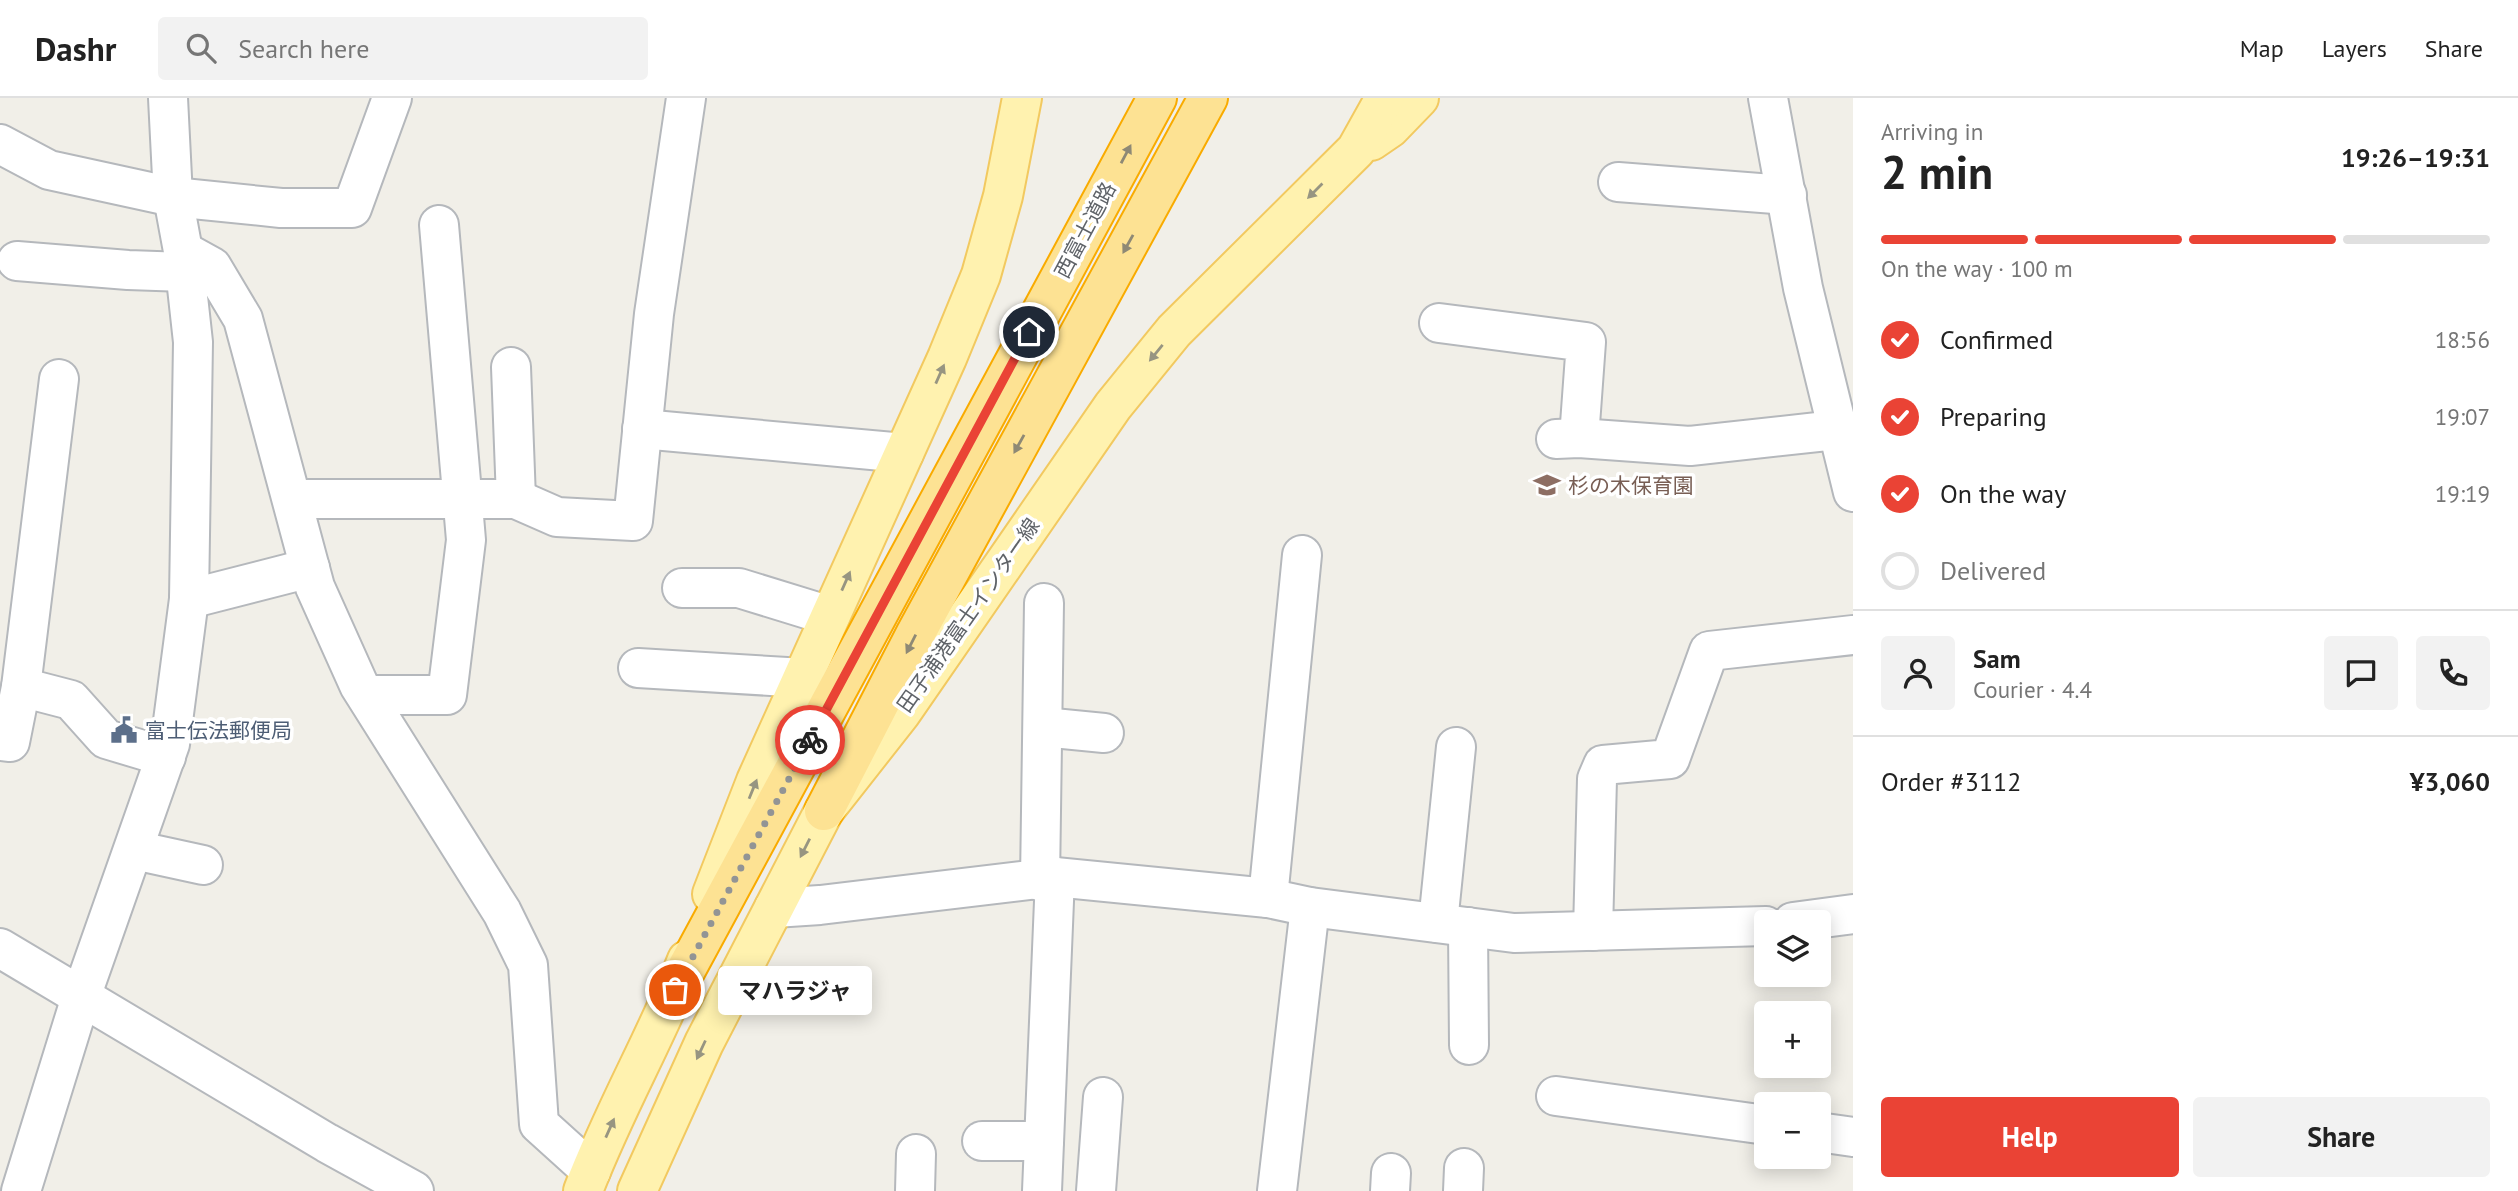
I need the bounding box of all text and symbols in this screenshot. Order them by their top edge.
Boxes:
search box [158,17,648,80]
text: Dashr [35,27,116,70]
icon: search [182,29,220,67]
text: Search here [238,32,369,65]
text: Map [2240,33,2284,64]
text: Layers [2322,33,2387,64]
text: Share [2425,33,2483,64]
text: Arriving in [1881,117,1983,146]
text: 19:26–19:31 [2341,141,2490,174]
text: 2 min [1881,142,1993,202]
one-way arrow [1120,143,1132,163]
street label: 西富士道路 [1048,177,1122,283]
one-way arrow [1307,183,1323,199]
one-way arrow [1122,234,1134,254]
text: On the way · 100 m [1881,254,2073,283]
pin [999,302,1059,362]
icon: home [1010,313,1048,351]
icon: check [1881,321,1919,359]
text: Confirmed [1940,323,2053,356]
text: 18:56 [2435,325,2490,354]
one-way arrow [1149,345,1164,362]
one-way arrow [934,364,946,384]
icon: check [1881,398,1919,436]
text: Preparing [1940,400,2047,433]
text: 19:07 [2435,402,2490,431]
one-way arrow [1013,434,1025,453]
school or university icon: 杉の木保育園 [1532,470,1562,500]
place label: 杉の木保育園 [1568,472,1694,499]
icon: check [1881,475,1919,513]
text: On the way [1940,477,2066,510]
text: 19:19 [2435,479,2490,508]
street label: 田子浦港富士インター線 [891,513,1045,717]
text: Delivered [1940,554,2046,587]
one-way arrow [841,571,852,592]
one-way arrow [905,634,917,654]
button: person [1881,636,1955,710]
button: chat [2324,636,2398,710]
button: phone [2416,636,2490,710]
text: Sam [1973,642,2021,675]
text: Courier · 4.4 [1973,675,2092,704]
courier [775,705,845,775]
public building icon: 富士伝法郵便局 [109,715,139,745]
place label: 富士伝法郵便局 [145,717,292,744]
icon: bike [791,721,829,759]
text: Order #3112 [1881,765,2021,798]
text: ¥3,060 [2410,765,2490,798]
one-way arrow [748,779,759,800]
one-way arrow [799,838,811,858]
map controls [1754,910,1831,1169]
button: layers [1754,910,1831,987]
pin [645,960,705,1020]
callout: マハラジャ [717,966,871,1015]
icon: bag [656,971,694,1009]
text: マハラジャ [738,976,852,1005]
button: + [1754,1001,1831,1078]
one-way arrow [695,1040,706,1061]
button: − [1754,1092,1831,1169]
button: Help [1881,1097,2179,1177]
button: Share [2193,1097,2490,1177]
one-way arrow [604,1118,616,1138]

